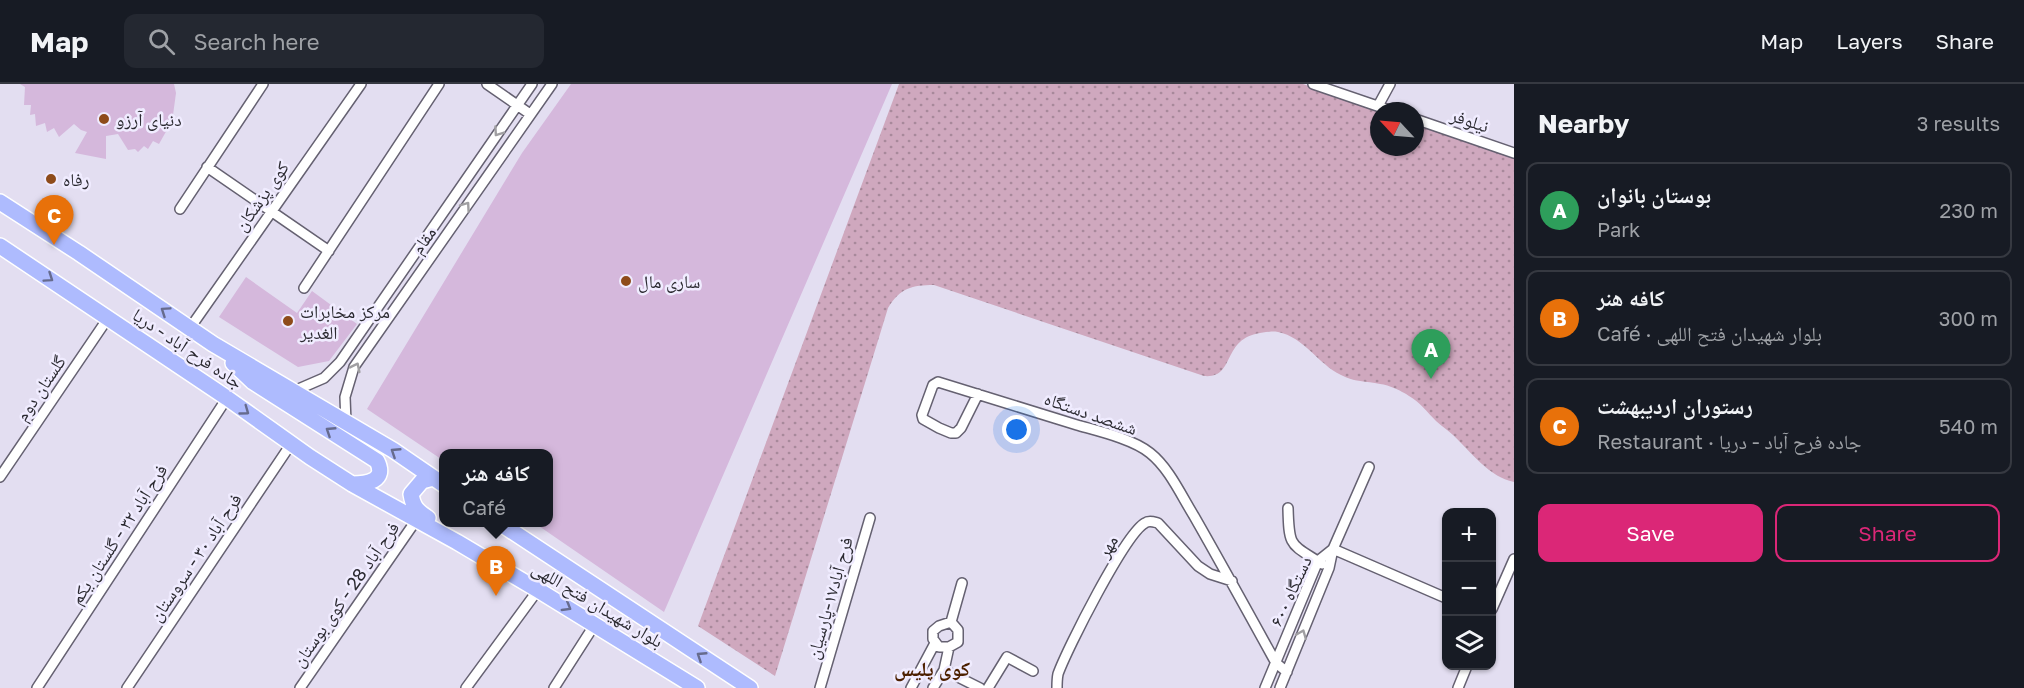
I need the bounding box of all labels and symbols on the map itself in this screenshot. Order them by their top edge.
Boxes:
north arrow [1370,102,1424,156]
street label: نیلوفر [1447,103,1492,137]
place label: دنیای آرزو [116,108,182,131]
marker: دنیای آرزو [97,112,111,126]
one-way arrow [494,126,506,136]
street label: کوی پزشکان [229,156,294,236]
place label: رفاه [63,168,89,190]
marker: رفاه [44,172,58,186]
pin: C [34,196,74,245]
one-way arrow [459,202,470,213]
street label: مقام [406,222,442,259]
place label: ساری مال [638,270,700,293]
one-way arrow [42,271,53,282]
marker: ساری مال [619,274,633,288]
place label: مرکز مخابرات الغدیر [299,300,390,343]
street label: جاده فرح آباد - دریا [128,303,247,395]
one-way arrow [161,307,171,319]
marker: مرکز مخابرات الغدیر [281,314,295,328]
pin: A [1412,330,1450,379]
street label: گلستان دوم [10,350,72,426]
one-way arrow [349,362,361,373]
street label: ششصد دستگاه [1042,387,1140,439]
one-way arrow [239,404,250,415]
your location [1002,415,1031,444]
one-way arrow [326,427,337,438]
one-way arrow [391,448,401,460]
street label: فرح آباد ۳۲ - گلستان یکم [65,460,173,609]
street label: فرح آباد ۳۰ - سروستان [144,489,248,626]
street label: فرح آباد 28 - کوی بوستان [287,517,405,672]
street label: مهر [1091,531,1122,562]
street label: فرح آباد۱۷-پارسیان [801,534,859,662]
pin: B [476,546,516,596]
street label: ۶۰۰ دستگاه [1264,553,1316,629]
street label: بلوار شهیدان فتح اللهی [528,556,667,653]
one-way arrow [561,600,571,612]
one-way arrow [1295,629,1307,640]
one-way arrow [697,652,708,663]
district label: کوی پلیس [894,656,970,682]

